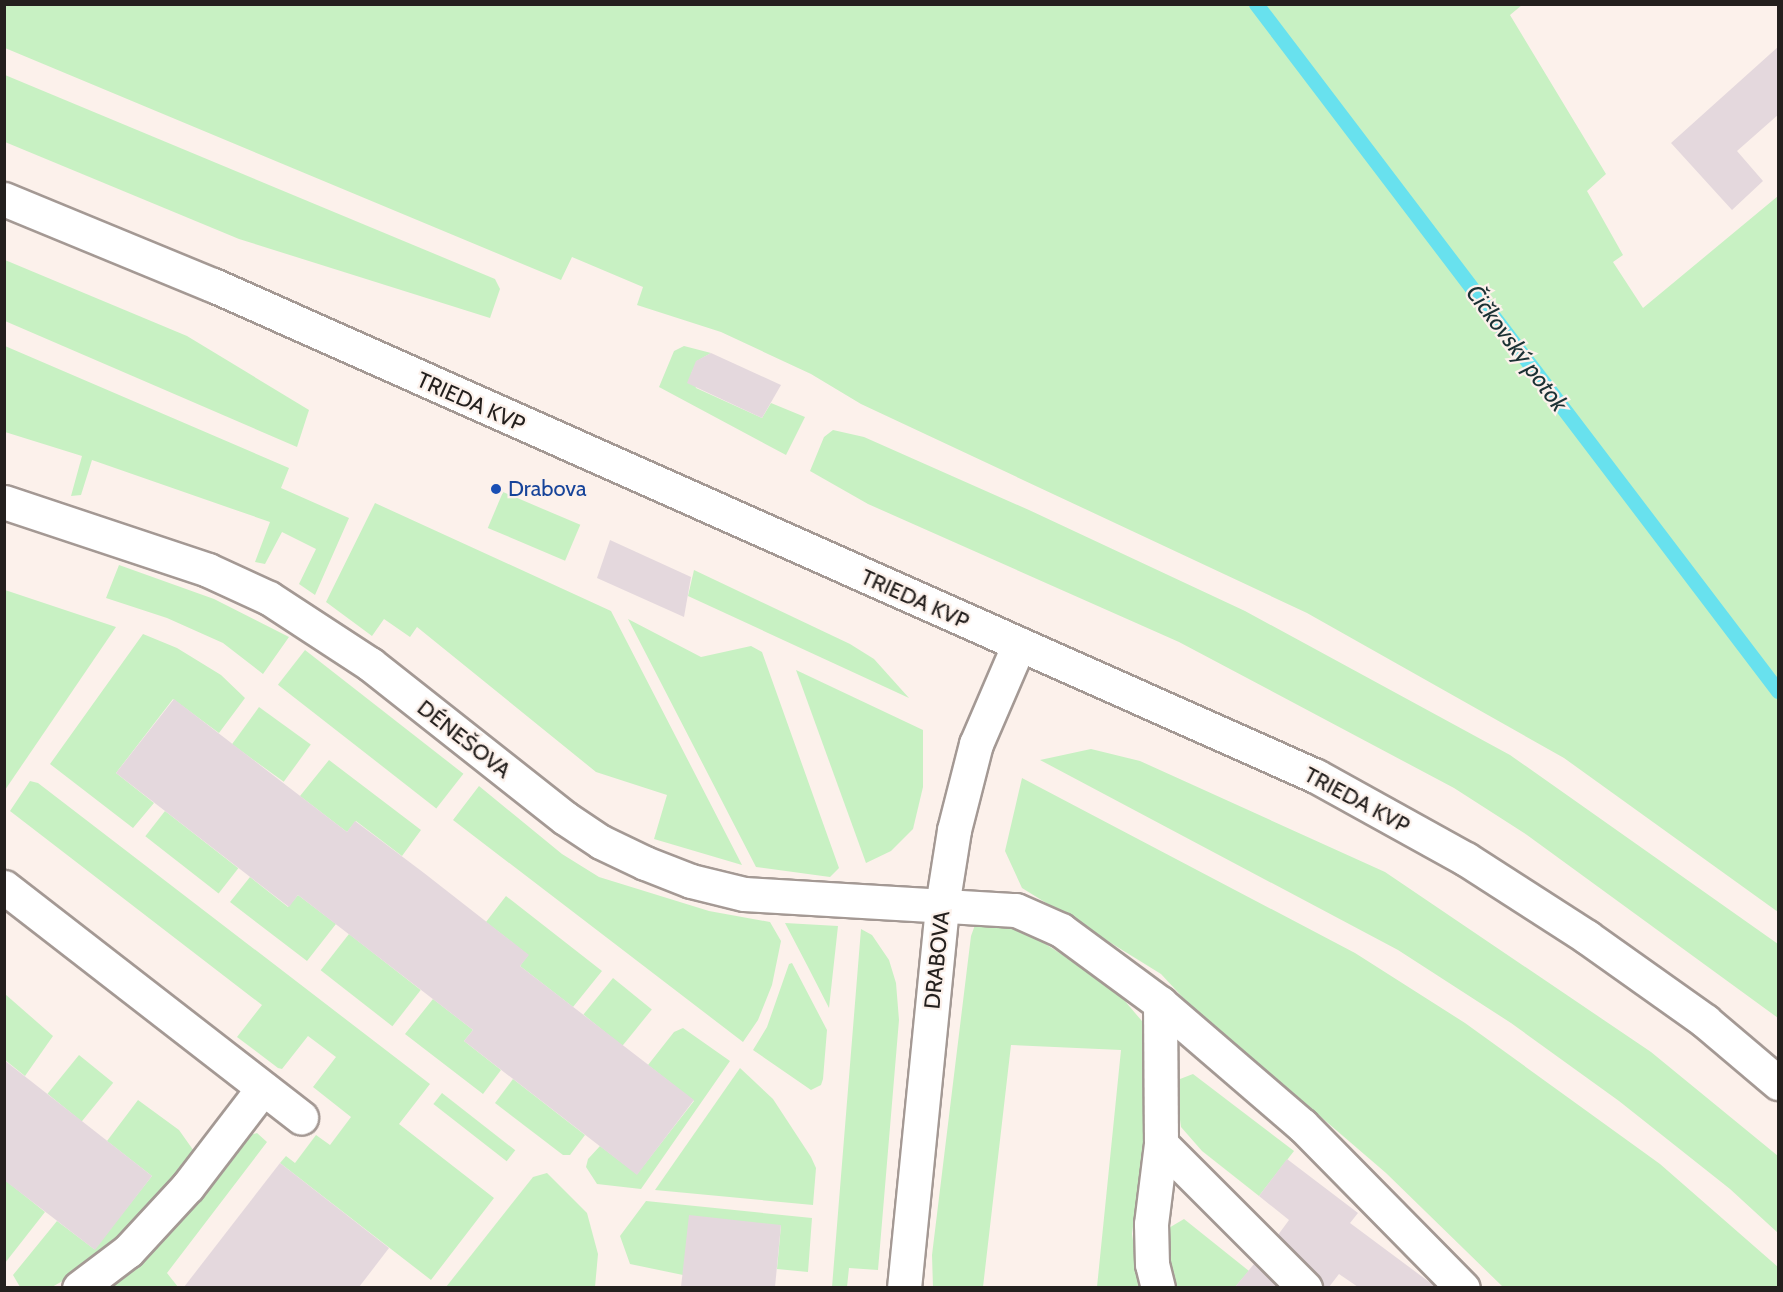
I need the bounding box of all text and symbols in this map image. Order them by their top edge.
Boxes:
water label: Čičkovský potok [1460,279,1574,417]
street label: TRIEDA KVP [413,366,529,438]
place label: Drabova [508,476,587,502]
marker: Drabova [489,482,503,496]
street label: TRIEDA KVP [857,563,973,635]
street label: DÉNEŠOVA [412,694,516,784]
street label: TRIEDA KVP [1300,761,1414,839]
street label: DRABOVA [919,910,955,1010]

